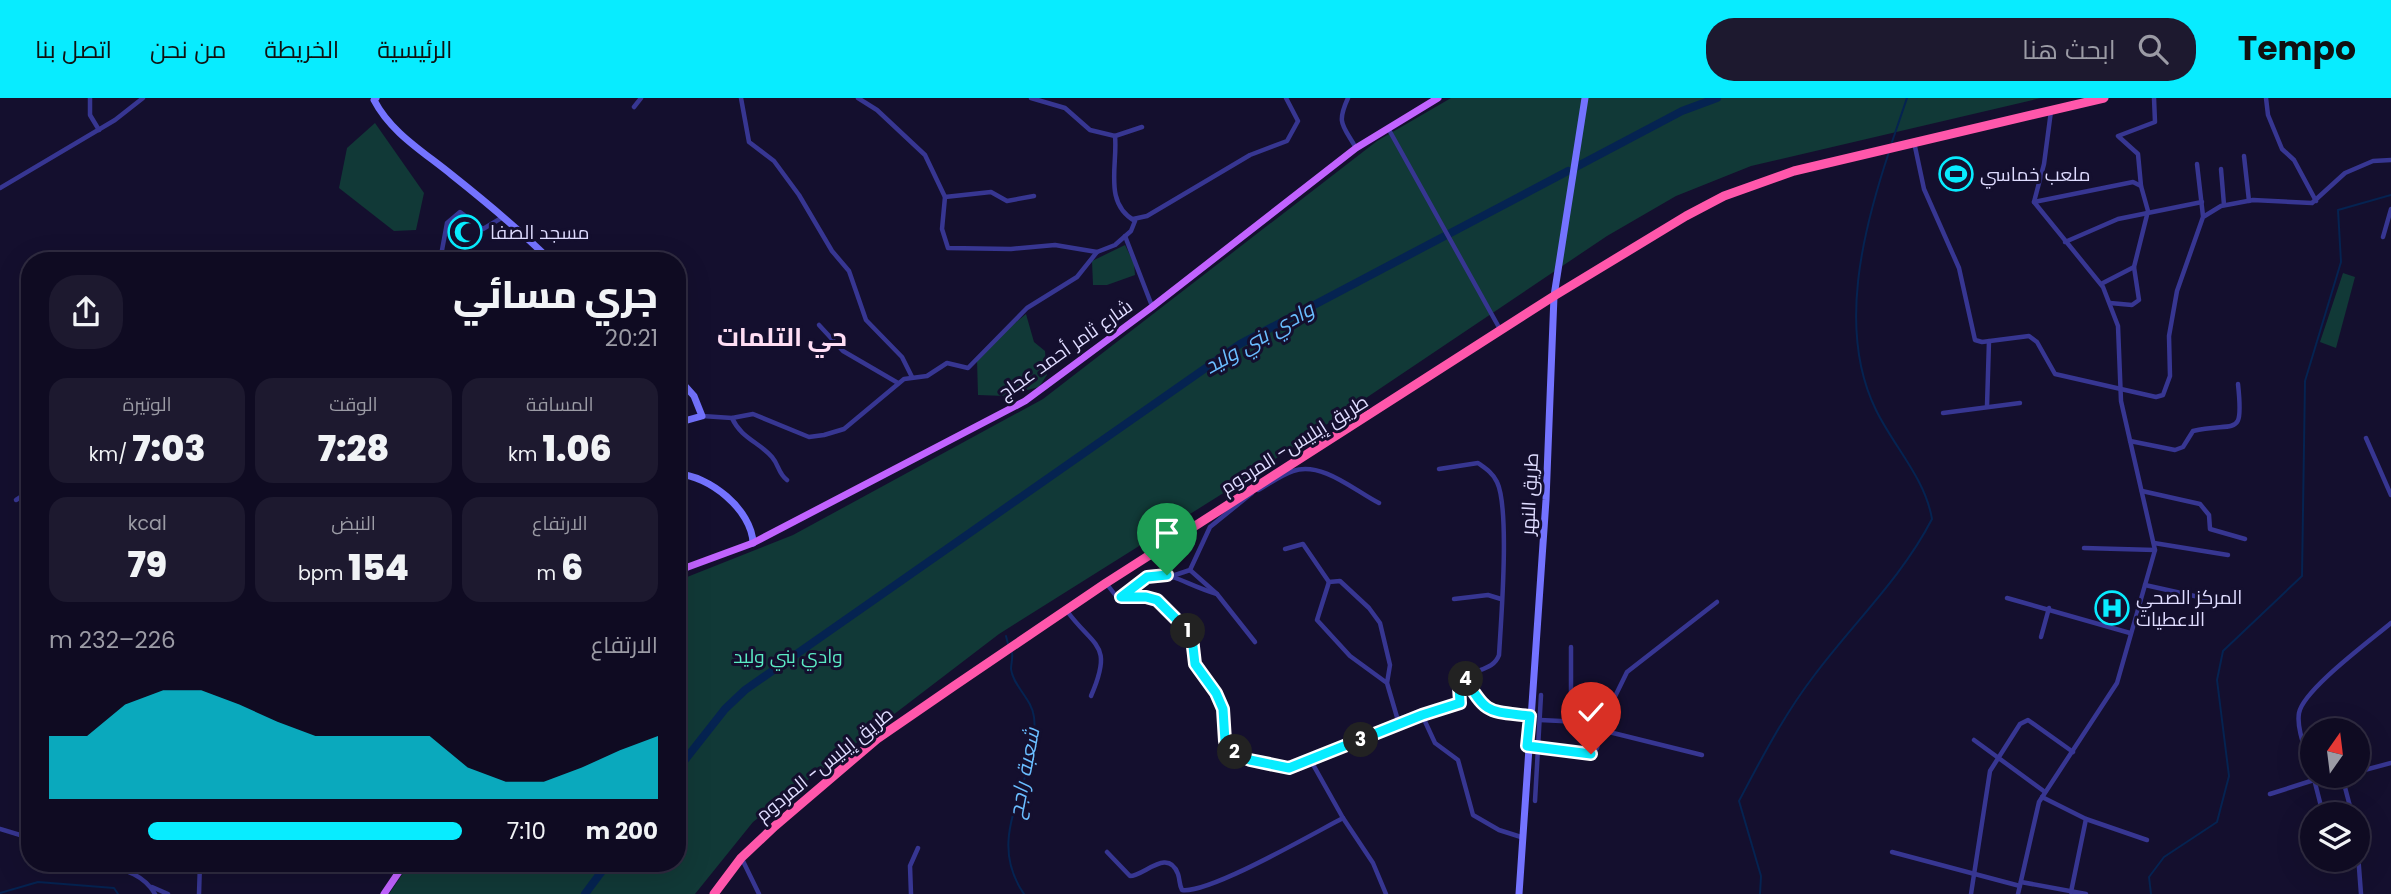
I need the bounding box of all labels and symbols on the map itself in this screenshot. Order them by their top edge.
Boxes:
sports icon: ملعب خماسي [1937,155,1975,193]
place label: ملعب خماسي [1980,161,2090,189]
mosque icon: مسجد الصفا [446,213,484,251]
place label: مسجد الصفا [490,219,590,246]
street label: شارع ثامر أحمد عجاج [993,293,1138,406]
water label: وادي بني وليد [1199,294,1322,383]
district label: حي التلمات [717,319,847,358]
street label: طريق إيليس- المردوم [1215,388,1373,501]
street label: طريق النهر [1514,452,1545,537]
pin [1137,503,1197,575]
place label: المركز الصحي الاعطيات [2136,584,2242,633]
hospital icon: المركز الصحي الاعطيات [2093,589,2131,627]
pin: 1 [1170,614,1206,648]
park label: وادي بني وليد [733,643,843,671]
pin: 4 [1448,662,1484,696]
pin [1561,682,1621,754]
street label: طريق إيليس- المردوم [750,701,899,828]
north arrow [2300,718,2370,788]
pin: 3 [1344,722,1378,758]
water label: شعبة راجح [1000,725,1047,821]
pin: 2 [1218,734,1252,770]

